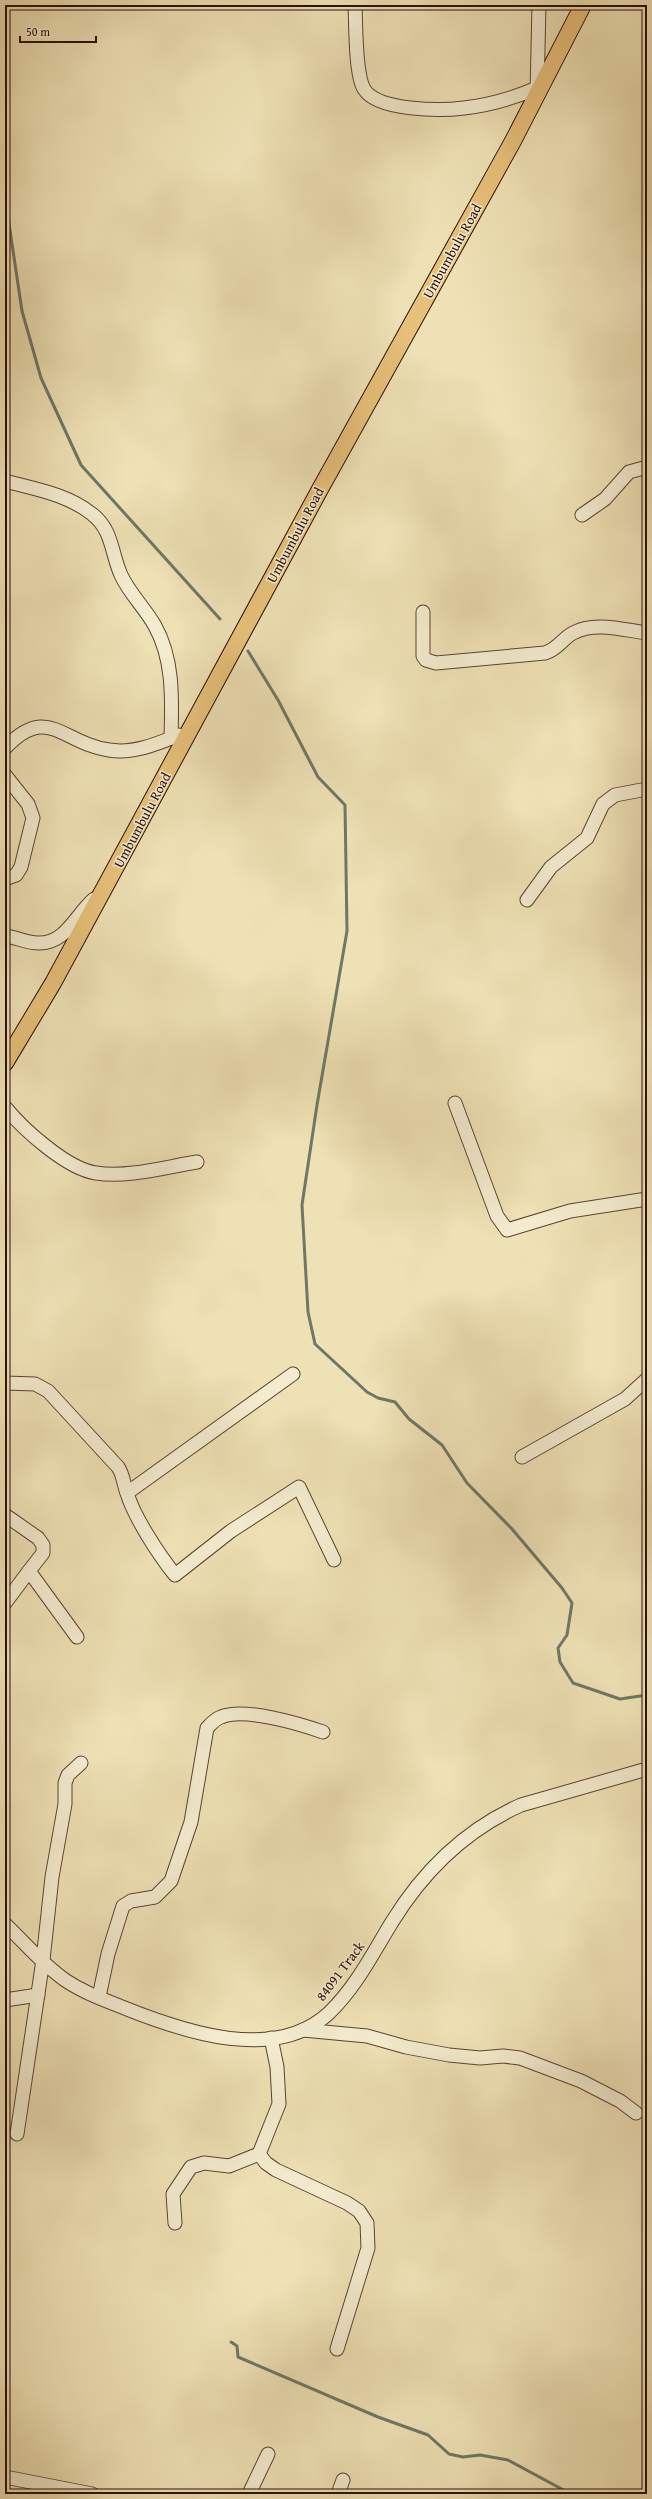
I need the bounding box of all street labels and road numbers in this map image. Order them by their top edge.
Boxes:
street label: Umbumbulu Road [418,200,487,302]
street label: Umbumbulu Road [261,483,329,586]
street label: Umbumbulu Road [108,768,176,871]
street label: 84091 Track [311,1936,370,2005]

